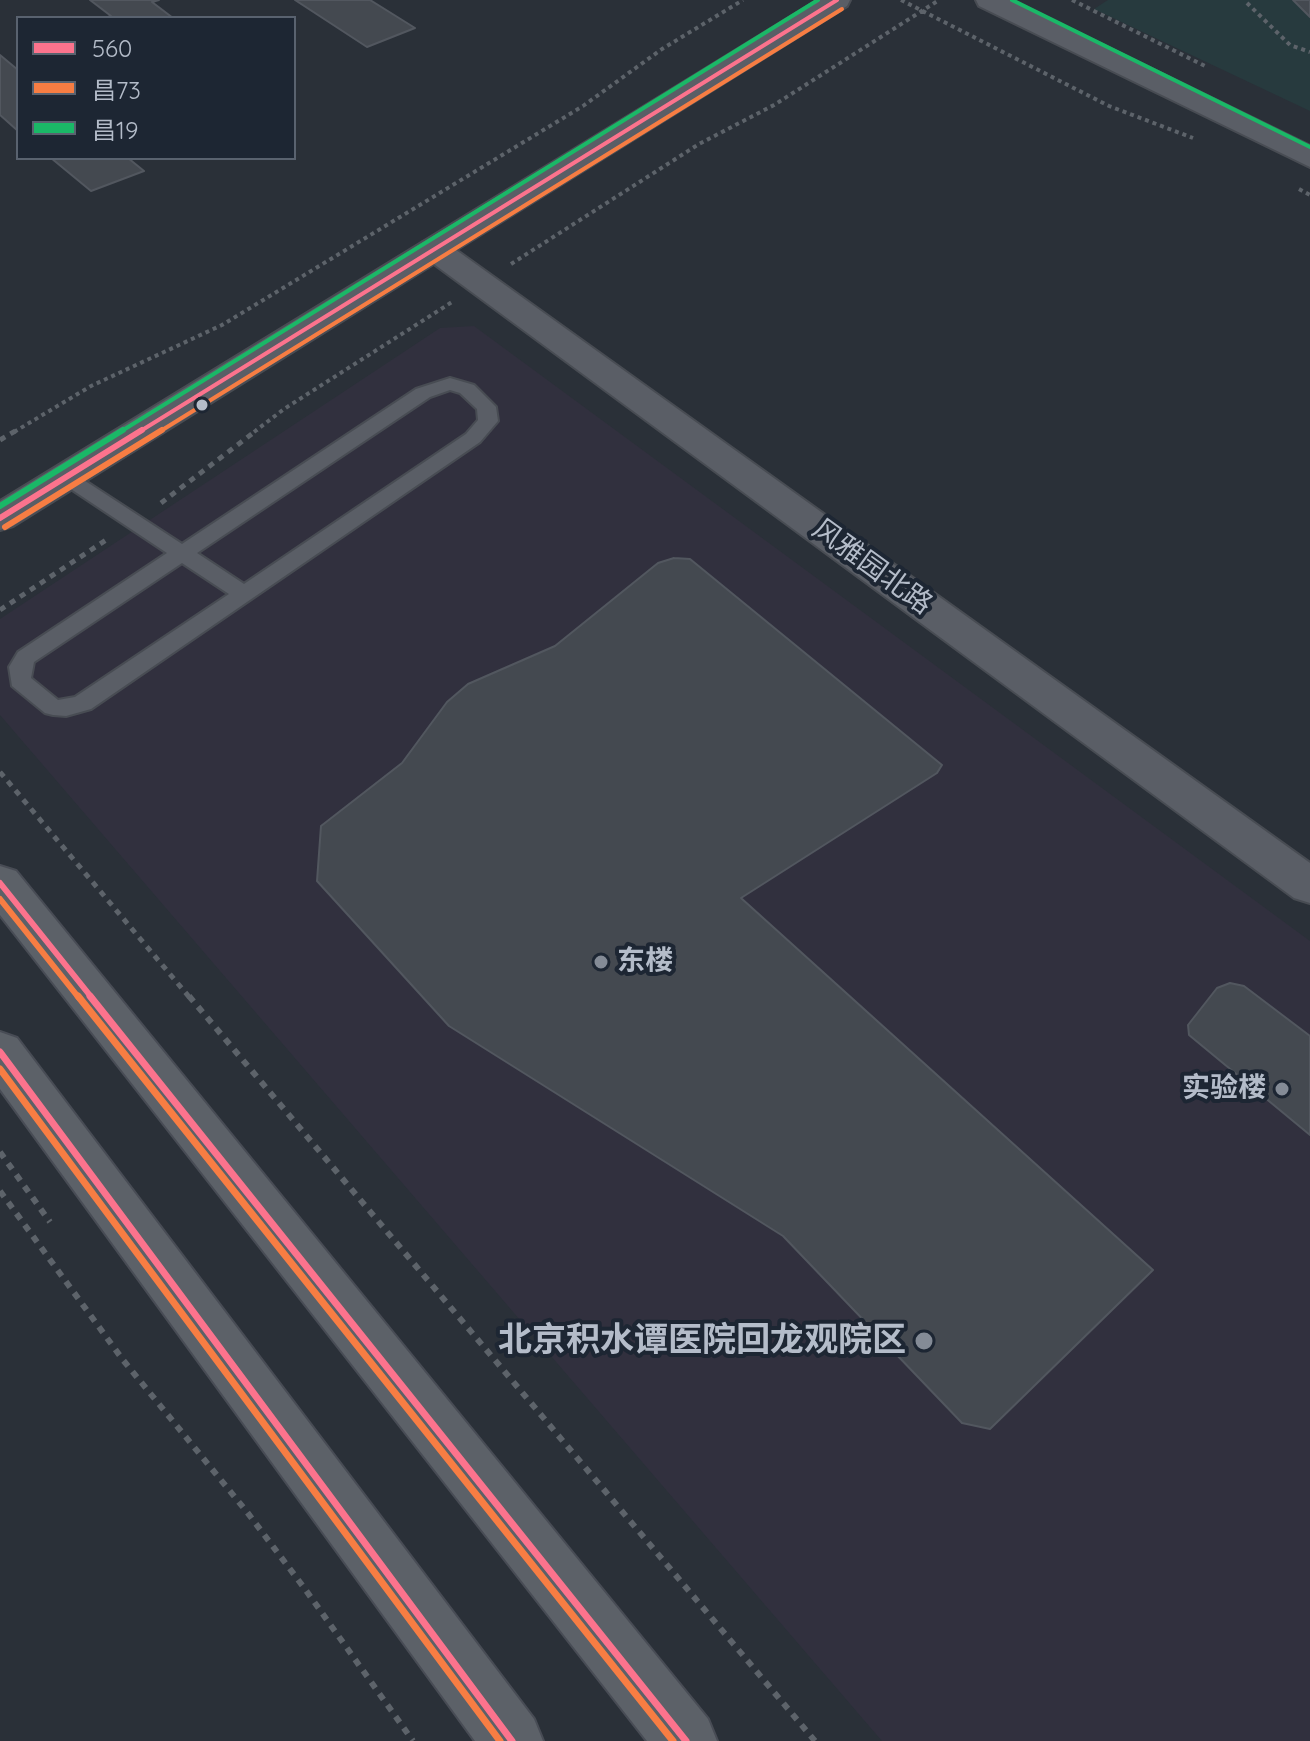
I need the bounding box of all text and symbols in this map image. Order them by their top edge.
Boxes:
legend [16,16,296,160]
text: 560 [92,33,132,63]
text: 昌73 [92,75,141,105]
text: 昌19 [92,115,138,145]
unlabelled marker [194,397,210,413]
street label: 风雅园北路 [805,512,939,622]
place label: 东楼 [617,945,673,979]
marker: 东楼 [592,953,610,971]
place label: 实验楼 [1182,1072,1266,1106]
marker: 实验楼 [1273,1080,1291,1098]
place label: 北京积水谭医院回龙观院区 [498,1321,906,1361]
marker: 北京积水谭医院回龙观院区 [913,1330,935,1352]

